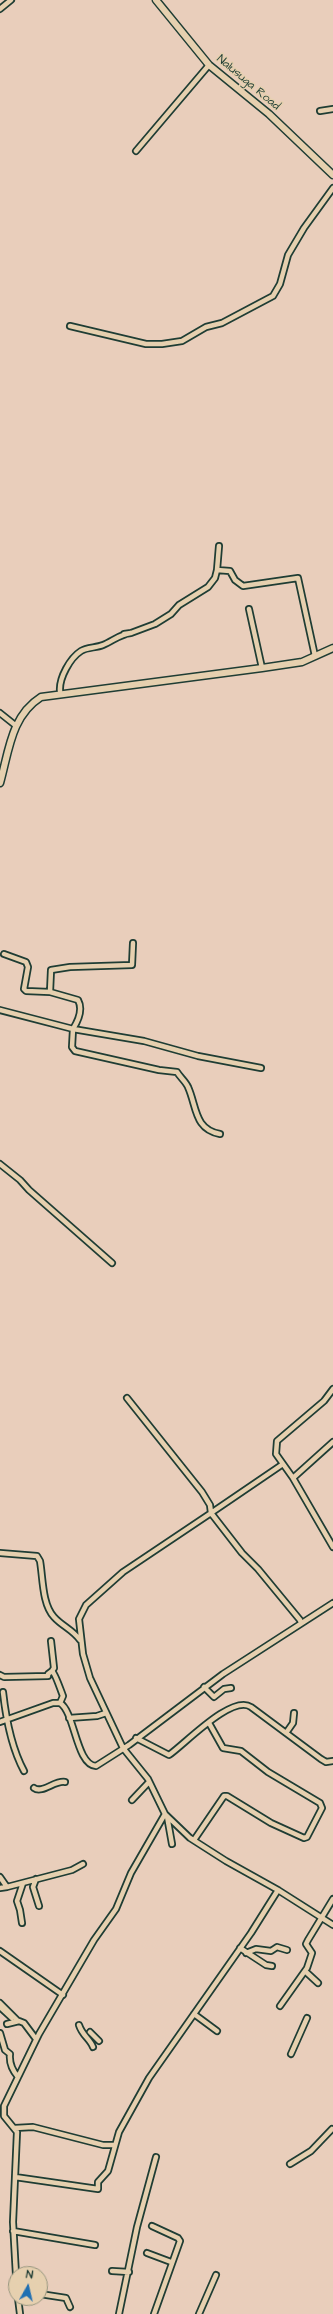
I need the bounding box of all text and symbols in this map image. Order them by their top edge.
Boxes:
street label: Nalusuga Road [213,52,283,114]
north arrow [8,2266,48,2306]
text: N [25,2267,34,2283]

